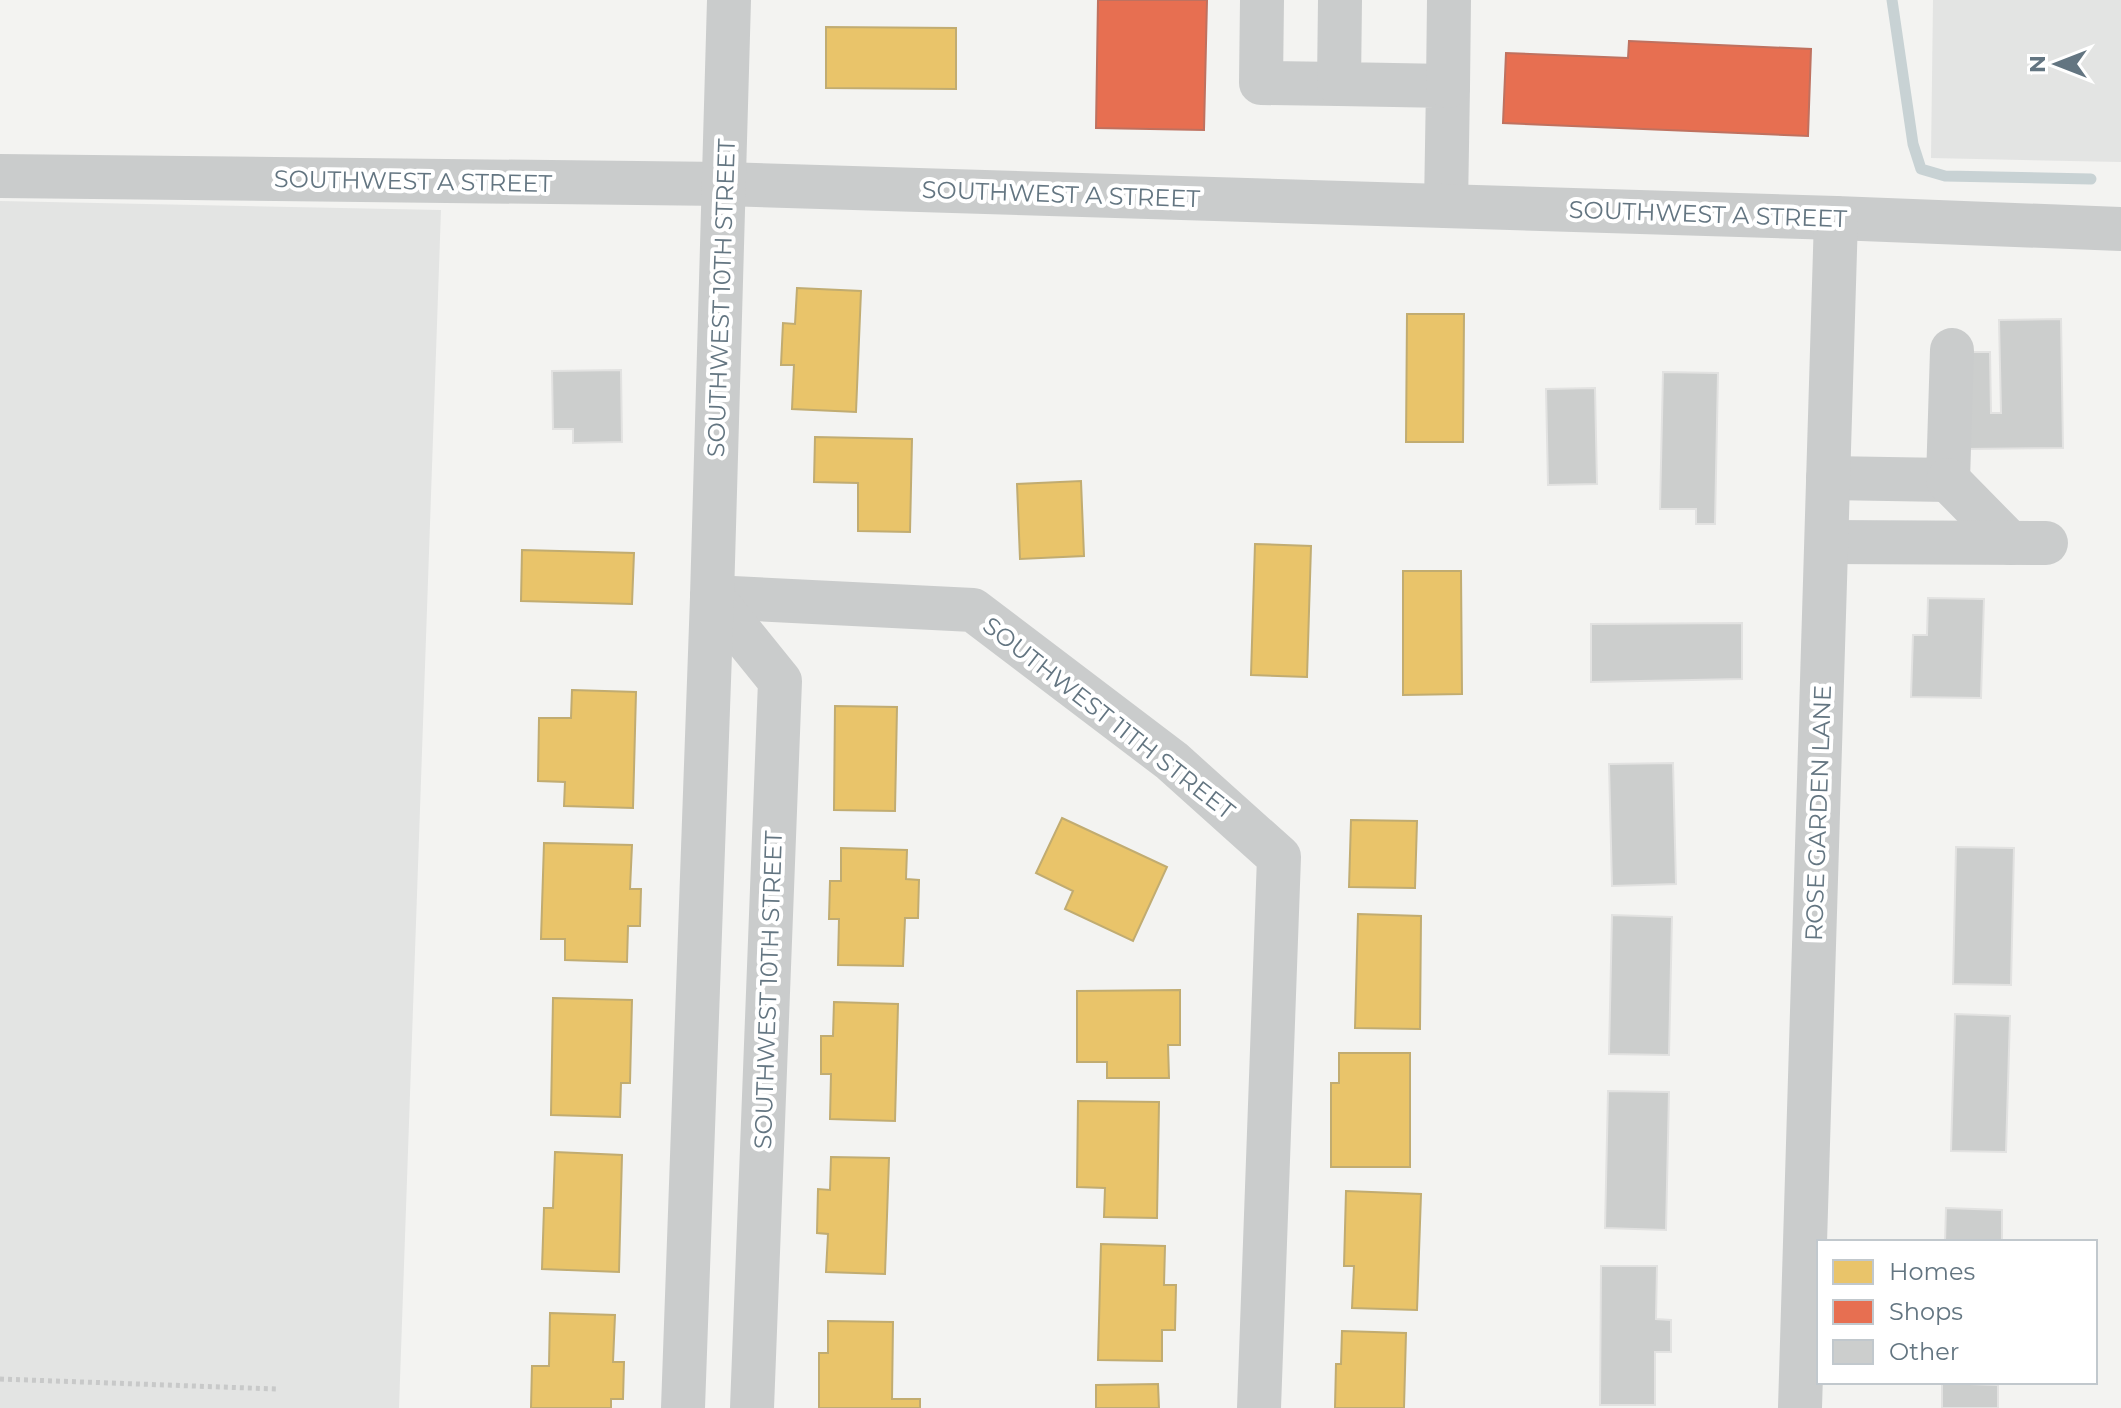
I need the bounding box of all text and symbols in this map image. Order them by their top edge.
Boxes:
north arrow [2017,24,2097,104]
text: N [2024,55,2051,73]
street label: SOUTHWEST 10TH STREET [701,138,741,458]
street label: SOUTHWEST A STREET [274,164,553,198]
street label: SOUTHWEST A STREET [921,175,1201,213]
street label: SOUTHWEST A STREET [1568,195,1848,233]
street label: SOUTHWEST 11TH STREET [977,611,1241,826]
street label: ROSE GARDEN LANE [1799,684,1837,942]
street label: SOUTHWEST 10TH STREET [748,830,788,1150]
legend [1817,1240,2097,1384]
text: Homes [1889,1257,1975,1286]
text: Shops [1889,1297,1963,1326]
text: Other [1889,1337,1959,1366]

